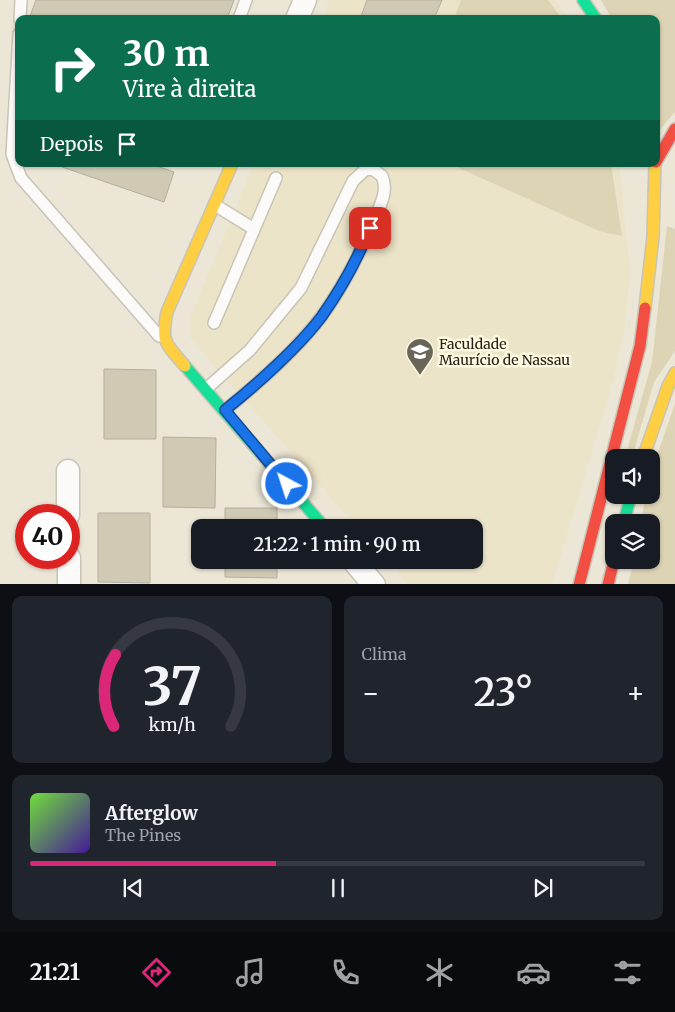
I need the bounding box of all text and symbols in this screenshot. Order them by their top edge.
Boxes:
text: 30 m [123,32,209,76]
icon: right [40,35,105,100]
text: Vire à direita [123,75,256,103]
icon: arrive [113,130,141,158]
text: Depois [40,132,103,156]
pin [349,207,391,249]
icon: arrive [356,214,384,242]
place label: Faculdade Maurício de Nassau [439,335,570,369]
school or university icon: Faculdade Maurício de Nassau [405,337,435,376]
map controls [605,449,660,569]
button: sound [605,449,660,504]
position arrow [260,457,312,509]
speed limit sign: 40 [15,504,80,569]
button: layers [605,514,660,569]
text: 21:22 · 1 min · 90 m [253,532,421,556]
text: Clima [362,644,407,664]
text: 37 [142,654,201,719]
text: 23° [473,669,533,716]
text: − [362,675,380,711]
text: + [626,675,645,711]
text: km/h [148,713,196,736]
text: Afterglow [105,801,198,825]
text: The Pines [105,825,181,845]
icon: previous [119,874,147,902]
icon: pause [324,874,352,902]
icon: next [529,874,557,902]
icon: directions [139,955,174,990]
icon: music [233,955,268,990]
icon: phone [328,955,363,990]
icon: climate [422,955,457,990]
icon: car [516,955,551,990]
icon: filters [610,955,645,990]
text: 21:21 [30,958,80,986]

